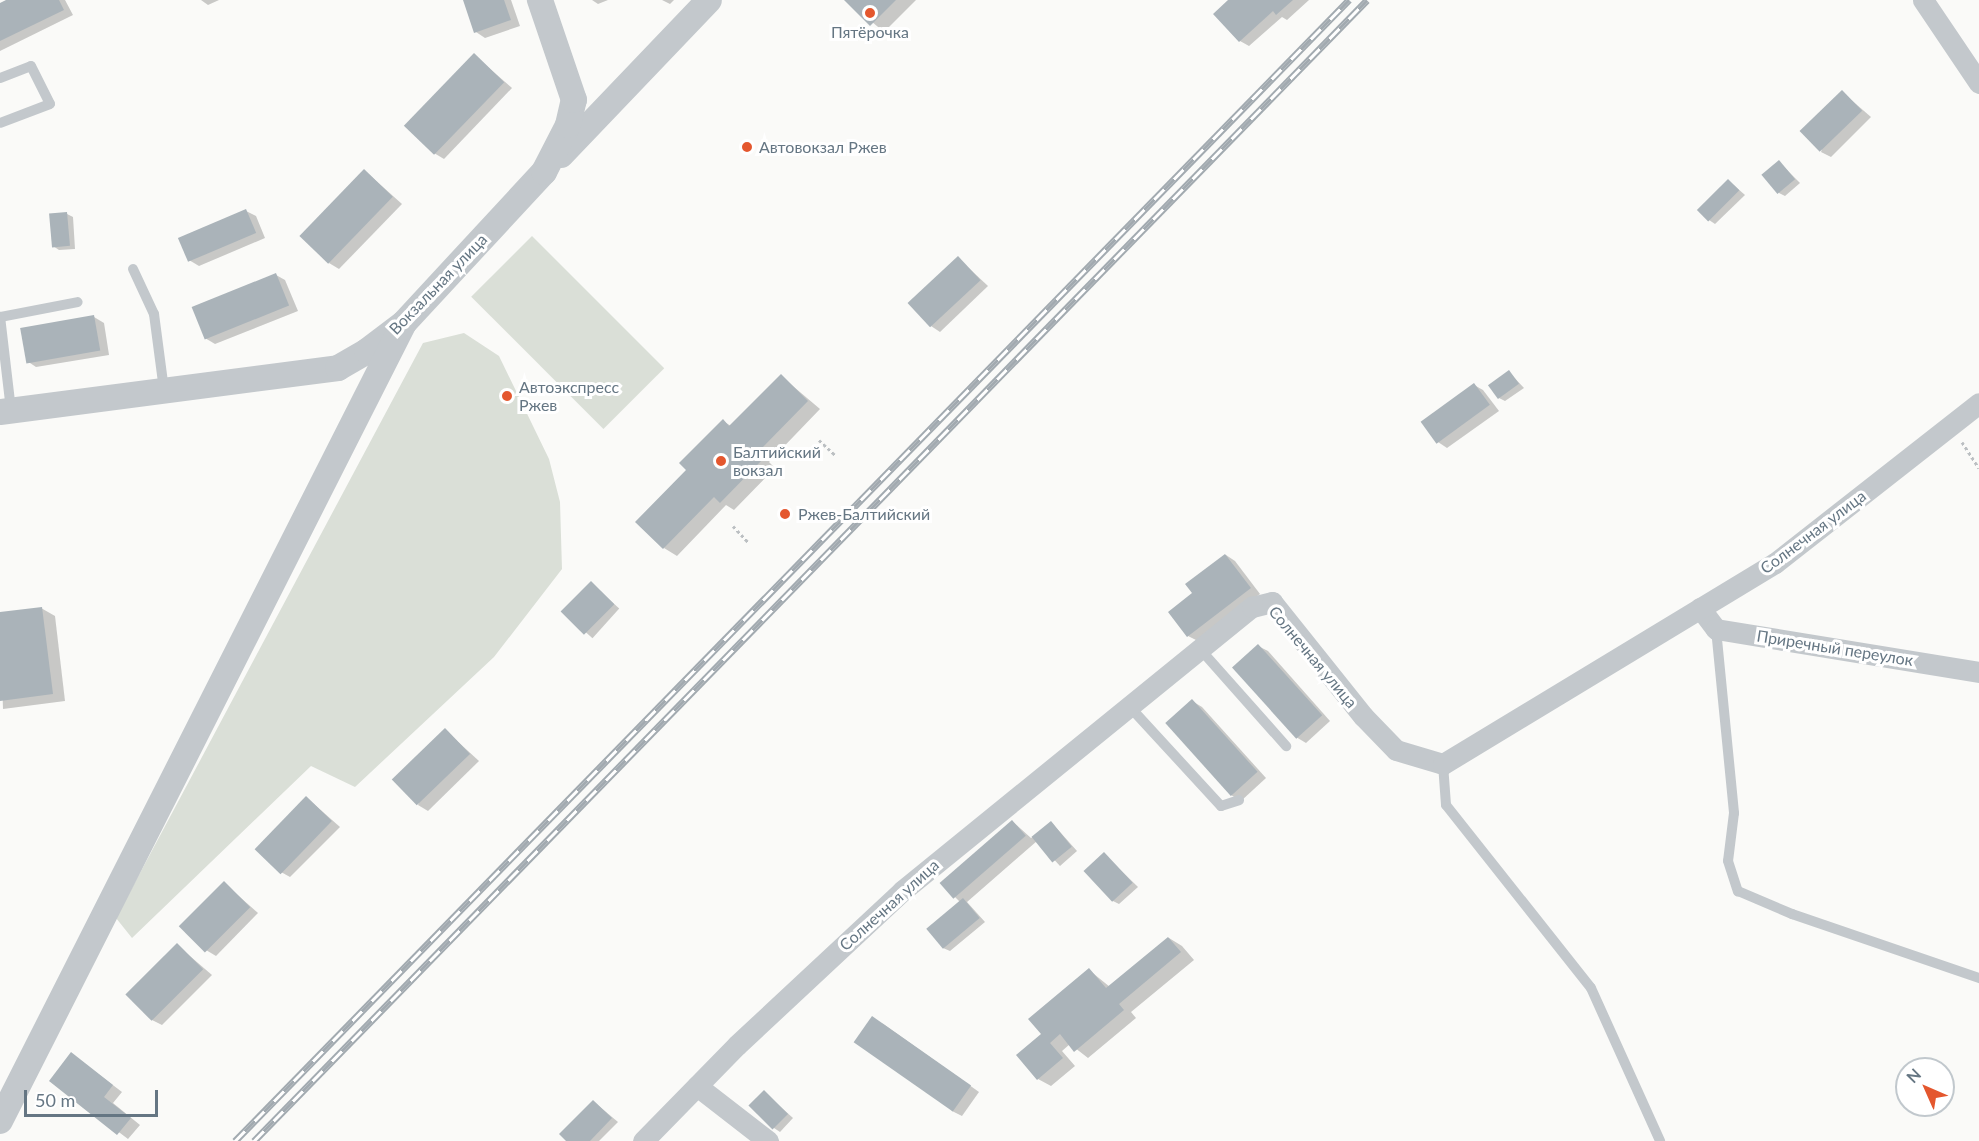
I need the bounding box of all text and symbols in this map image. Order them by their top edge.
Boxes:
marker: Пятёрочка [863,6,877,20]
place label: Пятёрочка [831,22,909,42]
place label: Автовокзал Ржев [759,137,887,157]
marker: Автовокзал Ржев [740,140,754,154]
street label: Вокзальная улица [385,230,491,338]
place label: Автоэкспресс Ржев [519,377,619,415]
marker: Автоэкспресс Ржев [500,389,514,403]
place label: Балтийский вокзал [733,442,821,480]
marker: Балтийский вокзал [714,454,728,468]
street label: Солнечная улица [1756,486,1870,578]
place label: Ржев-Балтийский [798,504,930,524]
marker: Ржев-Балтийский [776,505,794,523]
street label: Солнечная улица [1265,602,1361,712]
street label: Приречный переулок [1755,626,1915,670]
street label: Солнечная улица [835,855,943,955]
north arrow [1895,1057,1955,1117]
text: N [1902,1064,1924,1086]
scale bar [27,1078,160,1116]
text: 50 m [35,1089,75,1111]

